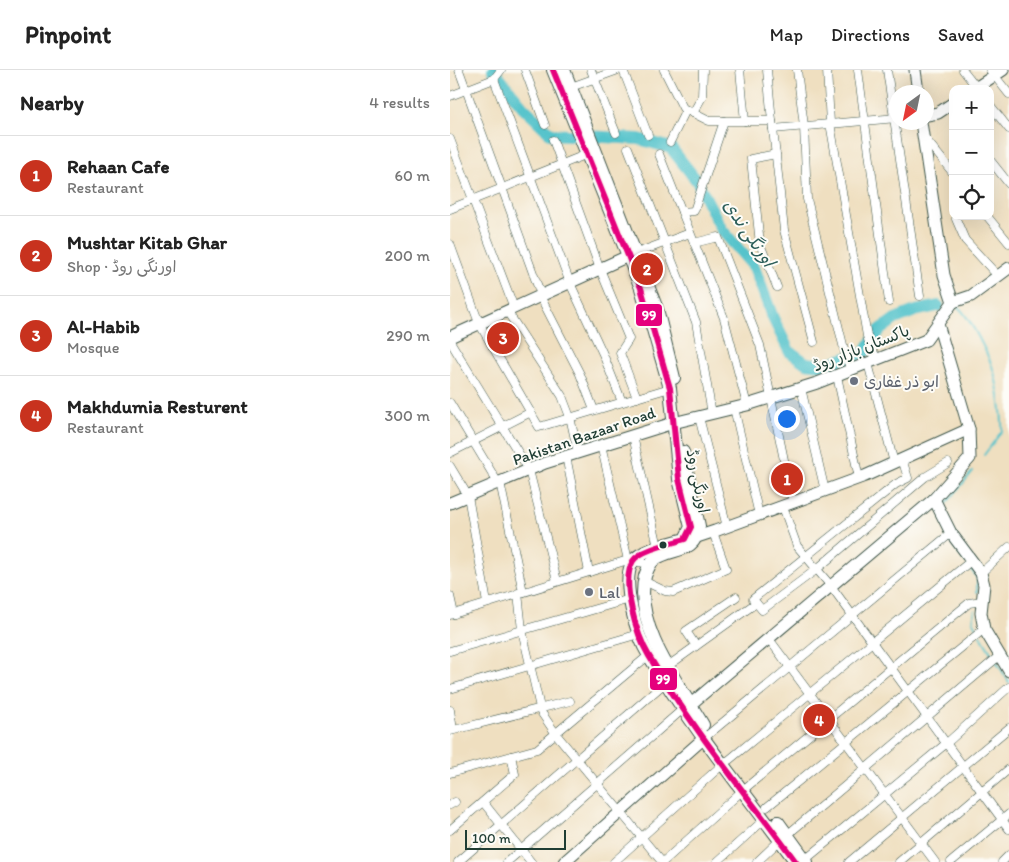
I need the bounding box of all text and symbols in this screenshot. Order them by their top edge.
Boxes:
text: Pinpoint [25,20,111,49]
text: Map [770,24,803,46]
text: Directions [831,24,910,46]
text: Saved [938,24,984,46]
north arrow [889,85,934,130]
map controls [949,85,994,220]
button: + [949,85,994,130]
text: Nearby [20,90,84,115]
text: 4 results [369,93,430,112]
button: − [949,130,994,175]
text: Rehaan Cafe [67,155,170,178]
text: 1 [32,166,40,185]
text: 60 m [395,166,430,185]
button: locate [949,175,994,220]
text: Restaurant [67,178,144,197]
water label: اورنگی ندی [718,195,781,274]
text: Mushtar Kitab Ghar [67,231,227,254]
text: 2 [32,246,40,265]
text: 200 m [385,246,430,265]
pin: 2 [631,250,663,288]
text: Shop · اورنگی روڈ [67,257,176,276]
line badge: 99 [635,303,663,327]
text: 99 [642,307,656,324]
text: Al-Habib [67,315,140,338]
pin: 3 [487,319,519,357]
street label: پاکستان بازار روڈ [810,321,912,376]
text: 3 [32,326,40,345]
text: 290 m [386,326,430,345]
text: Mosque [67,338,120,357]
place label: ابو ذر غفاری [864,372,939,392]
marker: ابو ذر غفاری [848,375,860,387]
text: Makhdumia Resturent [67,395,248,418]
street label: Pakistan Bazaar Road [510,403,658,469]
text: 4 [31,406,41,425]
text: 300 m [385,406,430,425]
your location [774,406,800,432]
text: Restaurant [67,418,144,437]
street label: اورنگی روڈ [682,447,713,515]
pin: 1 [771,460,803,498]
unlabelled marker [658,540,668,550]
place label: Lal [599,583,620,602]
marker: Lal [583,586,595,598]
line badge: 99 [649,667,678,691]
text: 99 [656,671,670,688]
pin: 4 [803,701,835,739]
scale bar [465,827,566,850]
text: 100 m [472,830,511,847]

